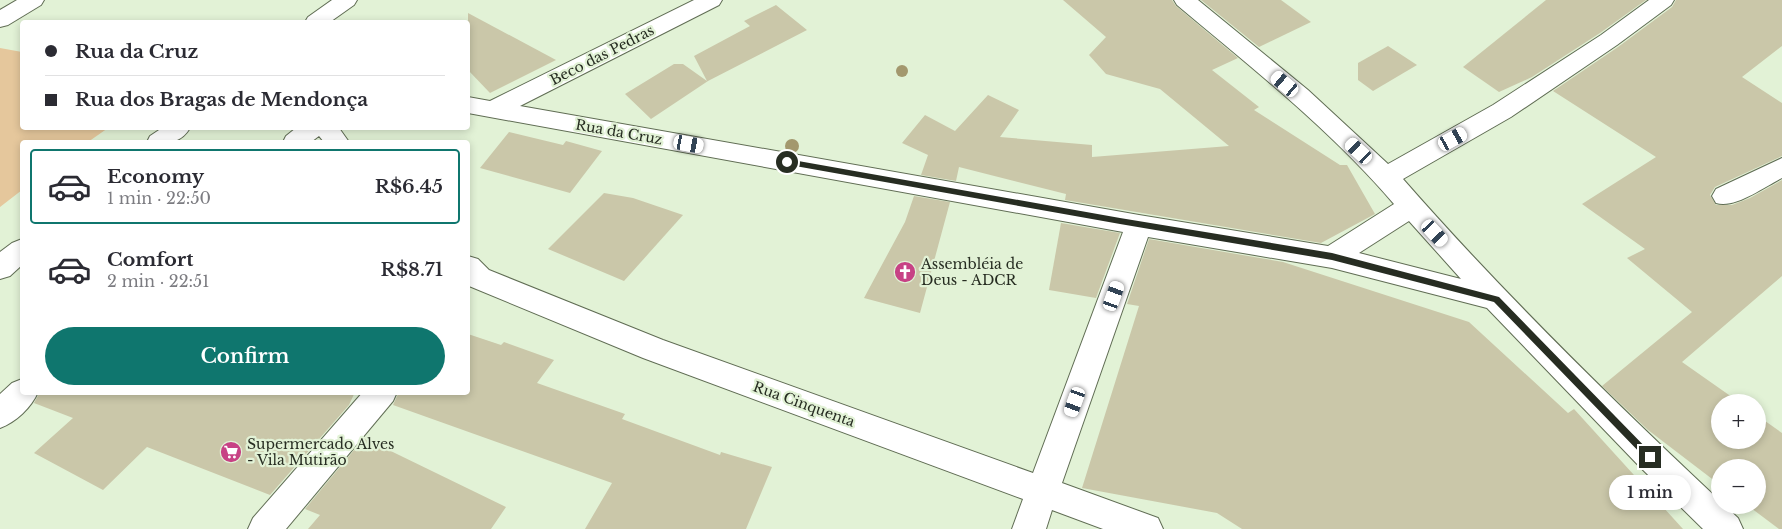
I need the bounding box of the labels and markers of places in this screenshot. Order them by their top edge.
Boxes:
place label: Assembléia de Deus - ADCR [920,255,1023,289]
church icon: Assembléia de Deus - ADCR [893,260,917,284]
place label: Supermercado Alves - Vila Mutirão [247,435,394,469]
supermarket icon: Supermercado Alves - Vila Mutirão [219,440,243,464]

